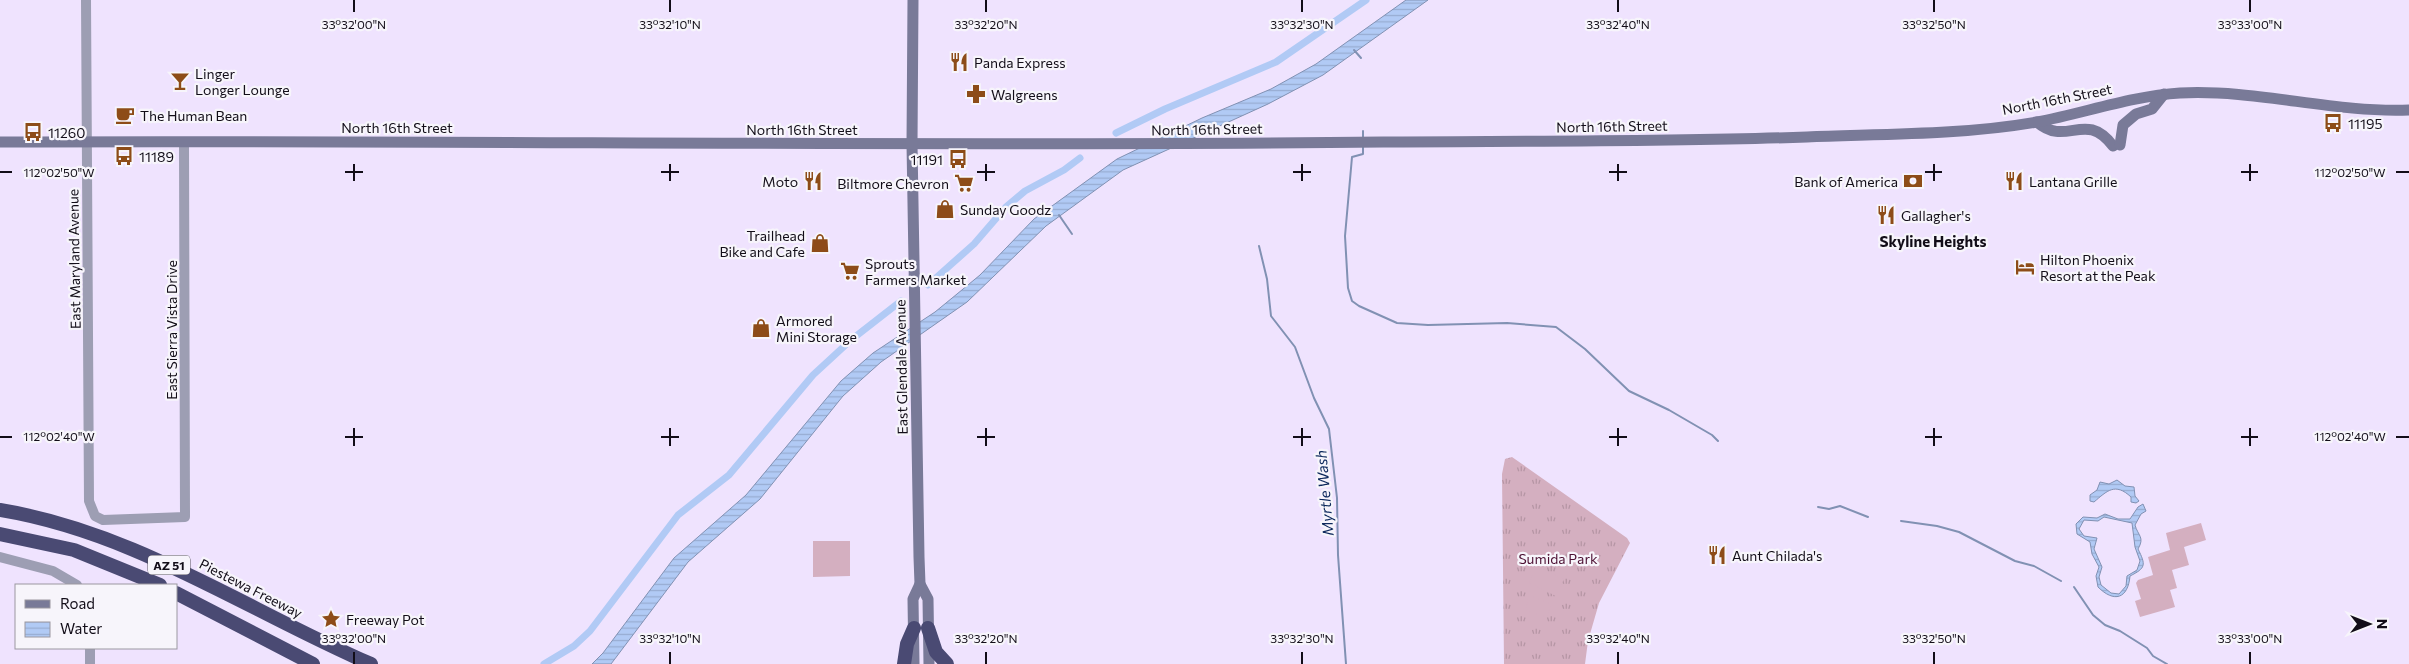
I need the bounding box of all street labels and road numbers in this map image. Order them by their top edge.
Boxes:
street label: North 16th Street [2001,80,2114,118]
street label: North 16th Street [1556,117,1668,135]
street label: North 16th Street [341,119,453,136]
street label: North 16th Street [1151,120,1263,138]
street label: North 16th Street [746,121,858,138]
street label: East Maryland Avenue [64,189,84,329]
street label: East Sierra Vista Drive [163,260,180,400]
street label: East Glendale Avenue [891,299,911,435]
street label: Piestewa Freeway [197,555,305,621]
road number: AZ 51 [148,556,190,574]

